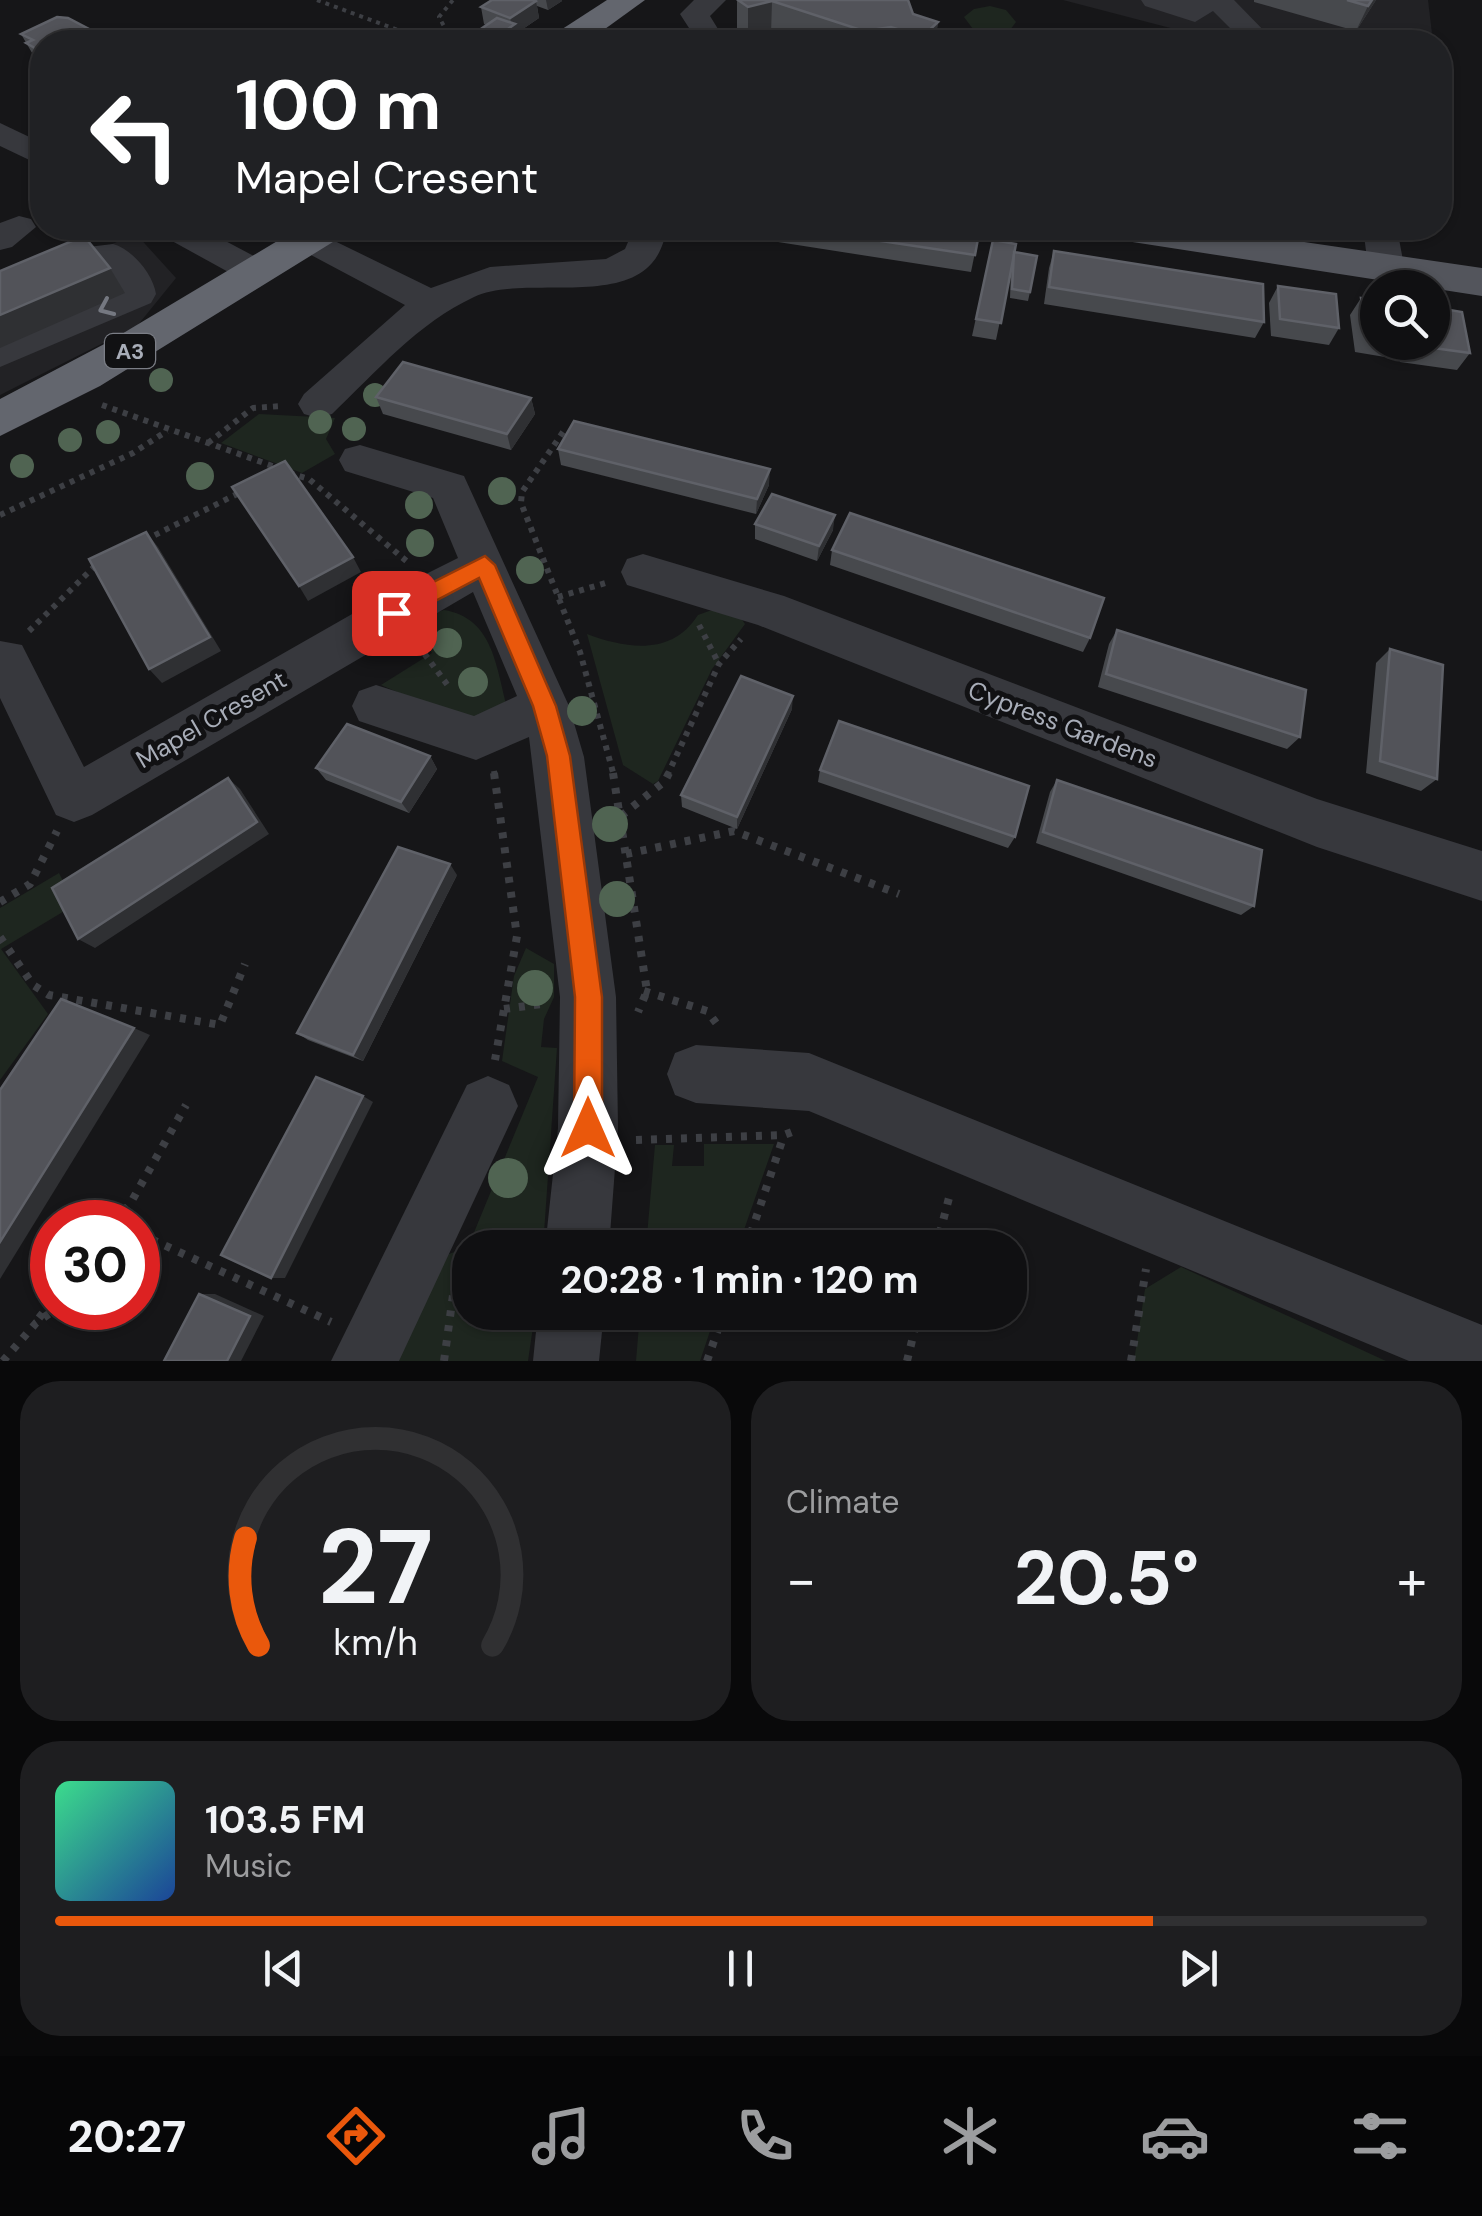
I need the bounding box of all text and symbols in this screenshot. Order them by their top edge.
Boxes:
text: 100 m [235,60,441,151]
icon: left [70,70,200,200]
text: Mapel Cresent [235,148,538,207]
map controls [1360,270,1450,360]
button: search [1360,270,1450,360]
one-way arrow [98,296,116,316]
road number: A3 [105,334,155,368]
pin [352,571,437,656]
icon: arrive [367,586,422,641]
street label: Mapel Cresent [130,663,292,776]
street label: Cypress Gardens [963,673,1162,776]
position arrow [536,1076,640,1180]
speed limit sign: 30 [30,1200,160,1330]
text: 20:28 · 1 min · 120 m [560,1255,919,1305]
text: Climate [786,1481,900,1523]
text: 27 [318,1500,433,1635]
text: 20.5° [1014,1530,1199,1627]
text: − [786,1544,816,1616]
text: + [1397,1544,1427,1616]
text: km/h [333,1620,418,1666]
text: 103.5 FM [205,1795,365,1845]
text: Music [205,1845,292,1887]
icon: previous [256,1941,311,1996]
icon: pause [713,1941,768,1996]
icon: next [1171,1941,1226,1996]
icon: directions [321,2101,391,2171]
icon: music [526,2101,596,2171]
icon: phone [730,2101,800,2171]
icon: climate [935,2101,1005,2171]
icon: car [1140,2101,1210,2171]
icon: filters [1345,2101,1415,2171]
text: 20:27 [67,2107,186,2166]

